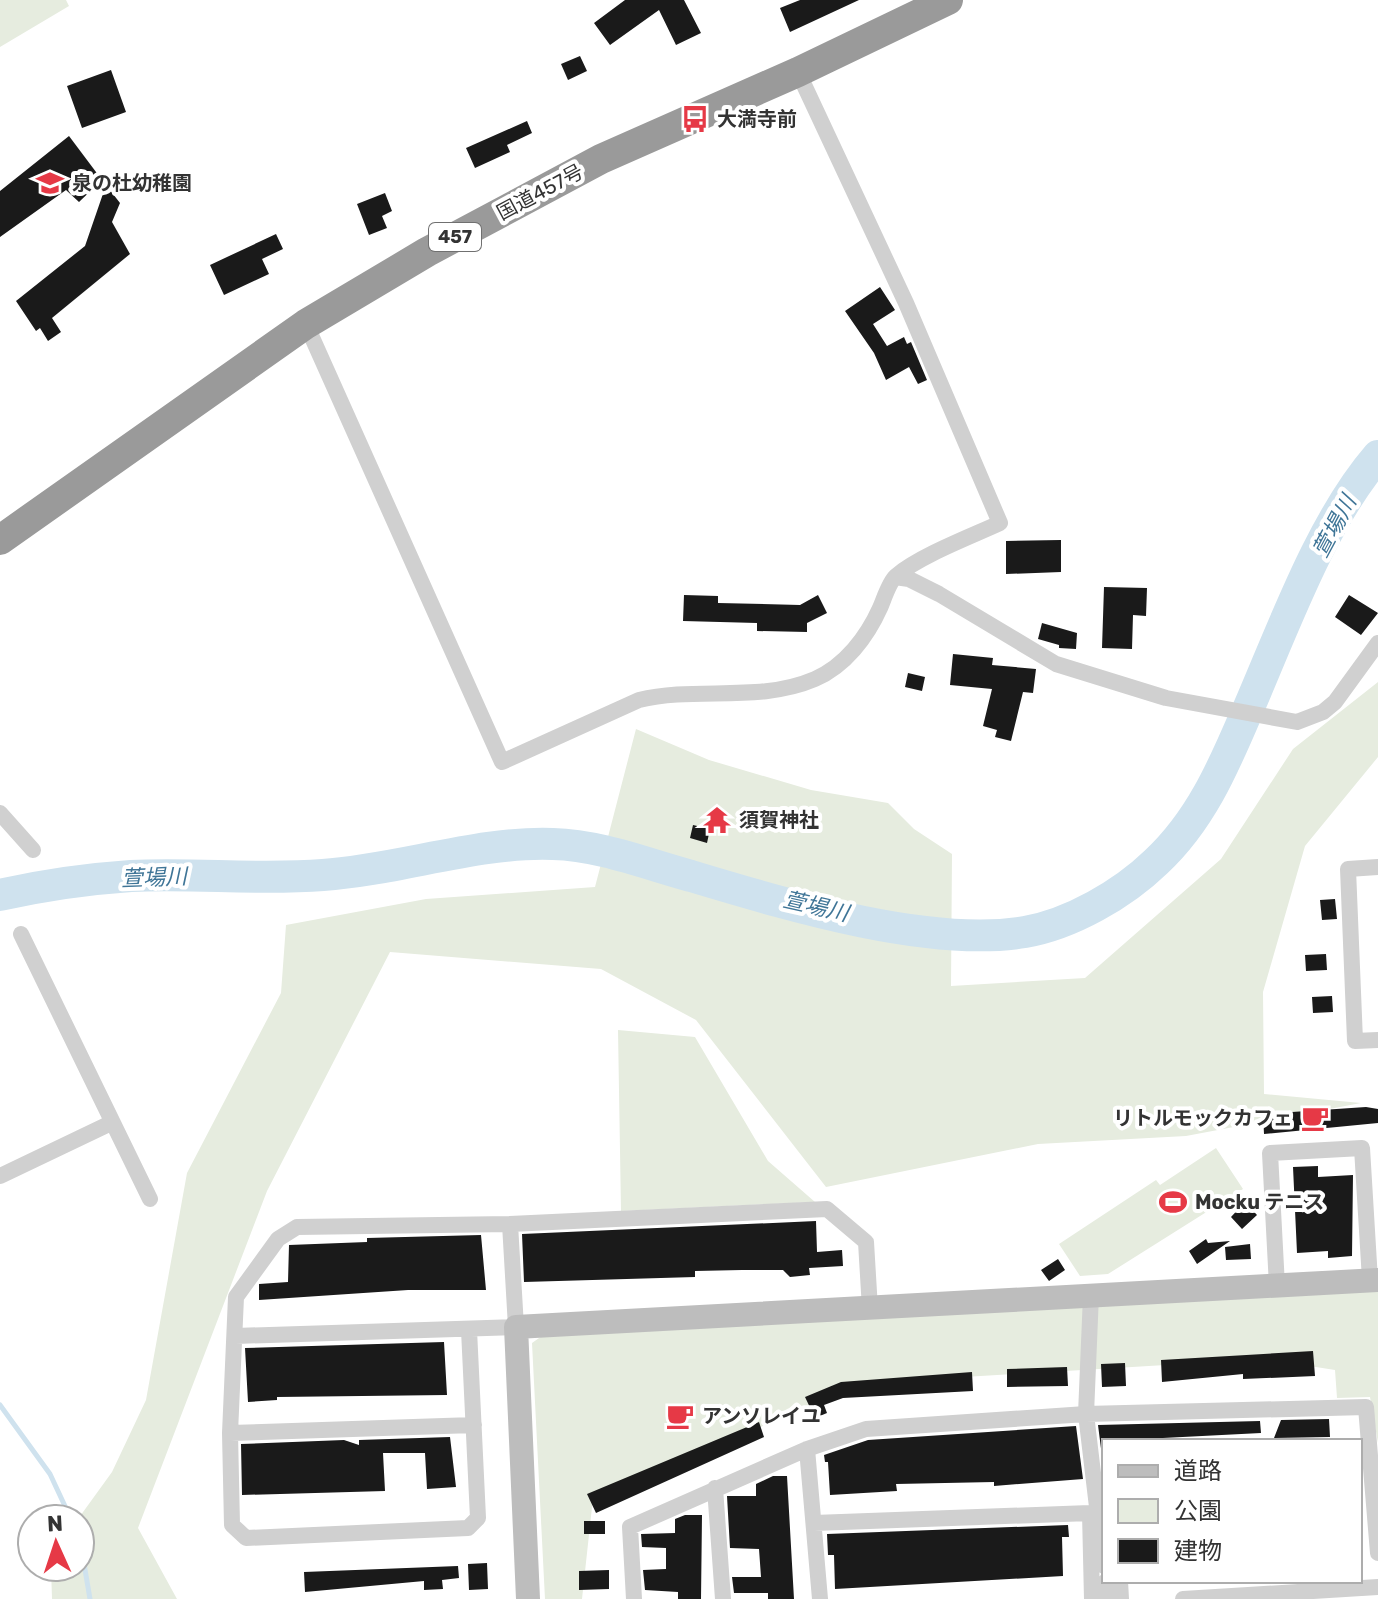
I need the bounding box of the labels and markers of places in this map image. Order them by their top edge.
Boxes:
bus stop icon: 大満寺前 [680,104,710,134]
place label: 大満寺前 [717,107,797,131]
school or university icon: 泉の杜幼稚園 [35,168,65,198]
place label: 泉の杜幼稚園 [72,171,192,195]
temple icon: 須賀神社 [702,805,732,835]
place label: 須賀神社 [739,808,819,832]
cafe icon: リトルモックカフェ [1300,1103,1330,1133]
place label: リトルモックカフェ [1113,1106,1293,1130]
sports icon: Mocku テニス [1158,1187,1188,1217]
place label: Mocku テニス [1195,1190,1324,1214]
cafe icon: アンソレイユ [665,1401,695,1431]
place label: アンソレイユ [702,1404,821,1428]

